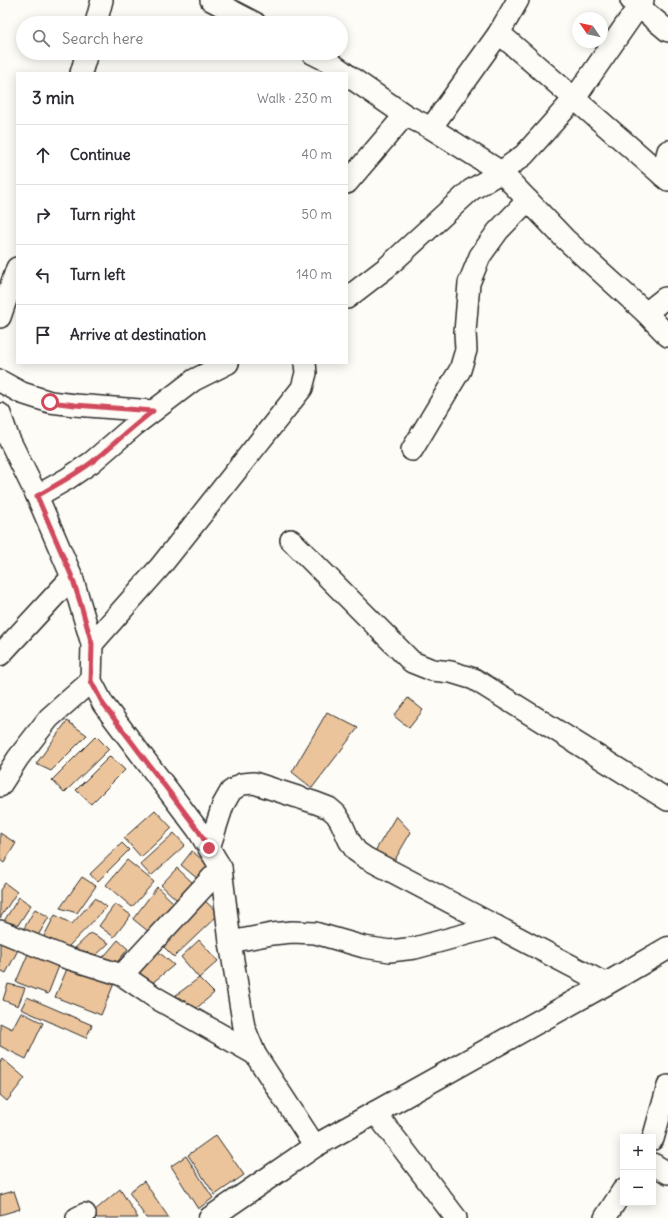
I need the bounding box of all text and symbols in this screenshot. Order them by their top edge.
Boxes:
north arrow [572,12,608,48]
search box [16,16,348,60]
icon: search [30,27,52,49]
text: Search here [62,29,143,48]
text: 3 min [32,87,74,109]
text: Walk · 230 m [257,90,332,107]
icon: ahead [32,144,54,166]
text: Continue [70,145,131,164]
text: 40 m [301,146,332,163]
icon: right [32,204,54,226]
text: Turn right [70,205,135,224]
text: 50 m [301,206,332,223]
icon: left [32,264,54,286]
text: Turn left [70,265,125,284]
text: 140 m [296,266,332,283]
icon: arrive [32,324,54,346]
text: Arrive at destination [70,325,206,344]
route start [41,393,59,411]
route end [200,839,218,857]
map controls [620,1134,656,1206]
button: + [620,1134,656,1170]
button: − [620,1170,656,1206]

